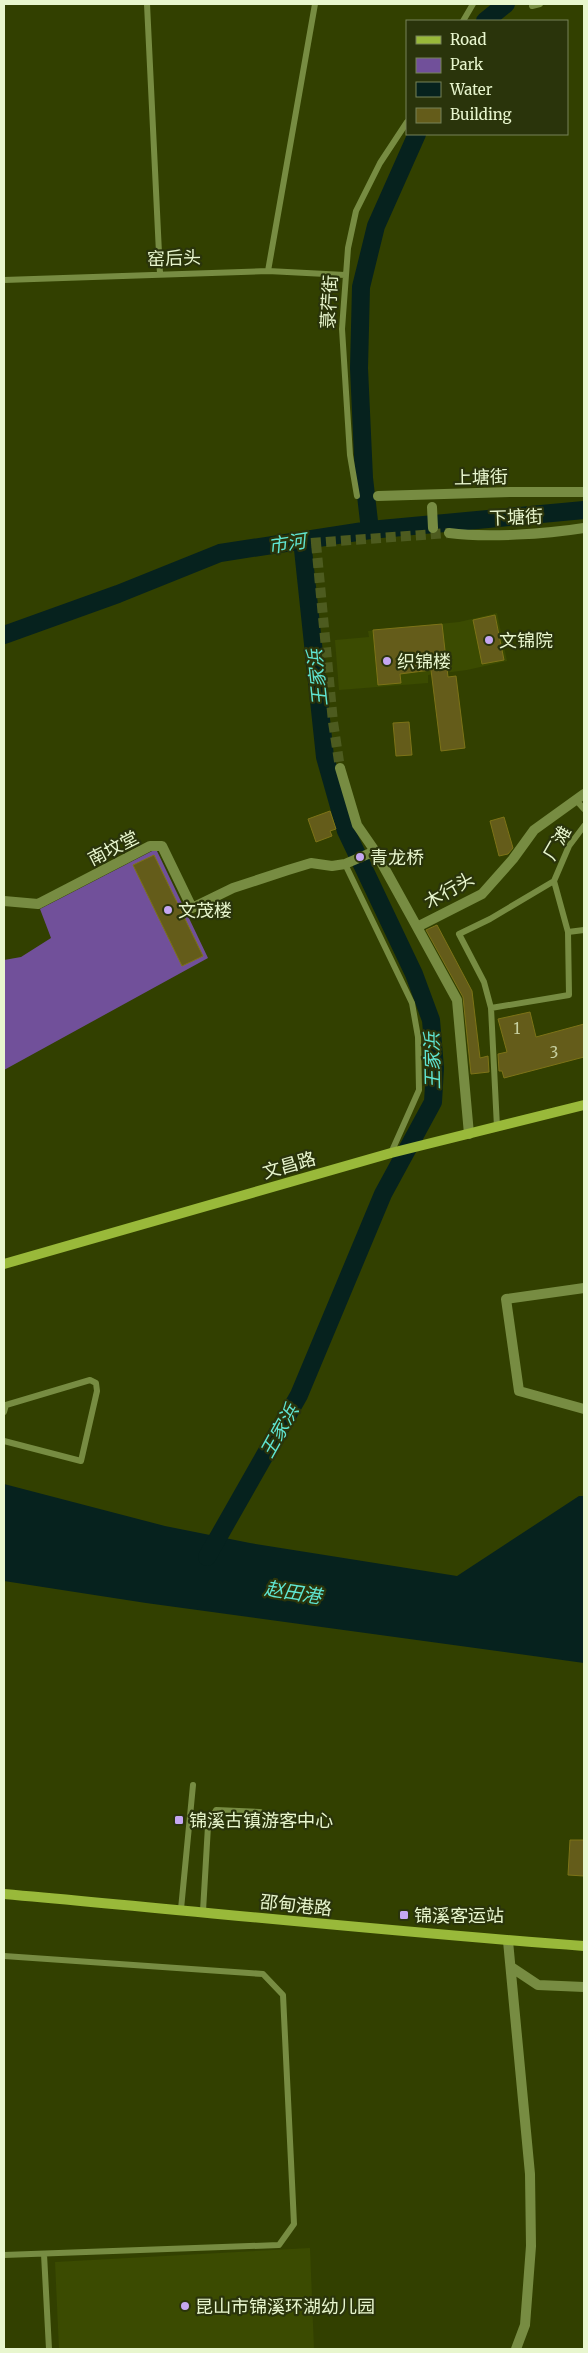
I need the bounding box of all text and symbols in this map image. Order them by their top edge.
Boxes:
legend [406,20,568,135]
text: Road [450,30,486,49]
text: Park [450,55,484,74]
text: Water [449,80,493,99]
text: Building [450,105,512,124]
street label: 窑后头 [147,246,201,270]
street label: 菉荇街 [316,274,342,330]
street label: 上塘街 [454,465,508,489]
street label: 下塘街 [489,505,543,529]
water label: 市河 [266,528,312,558]
place label: 文锦院 [499,629,553,652]
marker: 文锦院 [483,634,495,646]
water label: 王家浜 [302,646,332,708]
place label: 织锦楼 [397,650,451,673]
marker: 织锦楼 [381,655,393,667]
street label: 厂滩 [538,822,576,864]
street label: 南坟堂 [84,825,142,871]
place label: 青龙桥 [370,846,424,869]
marker: 青龙桥 [354,851,366,863]
street label: 木行头 [420,867,478,913]
place label: 文茂楼 [178,899,232,922]
marker: 文茂楼 [162,904,174,916]
house number: 1 [514,1019,521,1038]
water label: 王家浜 [419,1030,444,1090]
house number: 3 [550,1043,558,1062]
street label: 文昌路 [260,1147,318,1183]
water label: 王家浜 [255,1399,304,1462]
water label: 赵田港 [263,1576,326,1609]
place label: 锦溪古镇游客中心 [189,1809,333,1832]
marker: 锦溪古镇游客中心 [173,1814,185,1826]
street label: 邵甸港路 [259,1890,333,1920]
place label: 锦溪客运站 [414,1904,504,1927]
marker: 锦溪客运站 [398,1909,410,1921]
place label: 昆山市锦溪环湖幼儿园 [195,2295,375,2318]
marker: 昆山市锦溪环湖幼儿园 [179,2300,191,2312]

